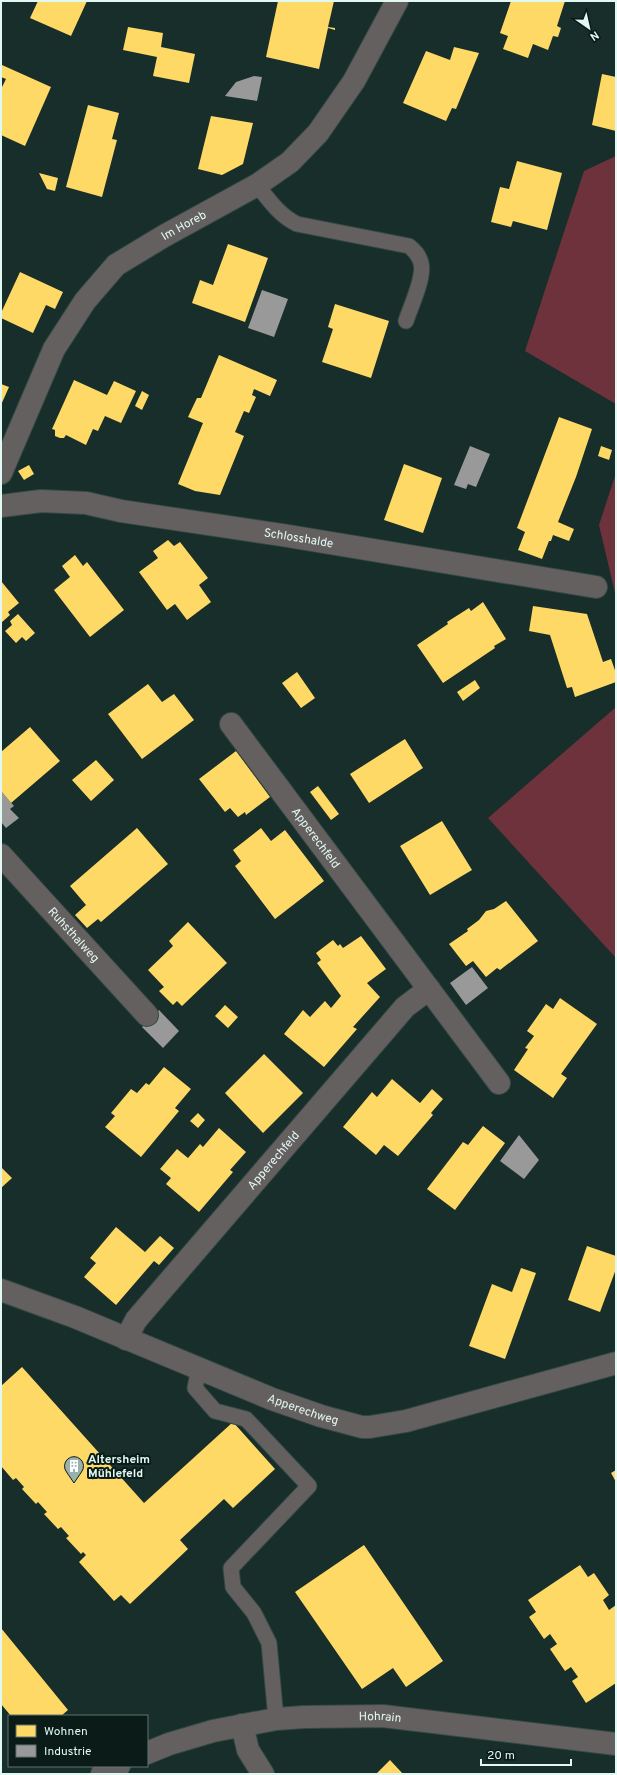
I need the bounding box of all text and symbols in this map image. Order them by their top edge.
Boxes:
north arrow [569,8,609,48]
text: N [587,27,601,43]
street label: Im Horeb [159,207,210,245]
street label: Schlosshalde [263,525,335,552]
street label: Apperechfeld [287,805,343,872]
street label: Ruhsthalweg [44,904,102,966]
street label: Apperechfeld [244,1128,304,1194]
street label: Apperechweg [265,1391,340,1429]
place label: Altersheim Mühlefeld [88,1452,150,1482]
building icon: Altersheim Mühlefeld [63,1455,85,1483]
street label: Hohrain [359,1709,402,1727]
legend [8,1715,148,1767]
text: Wohnen [44,1724,88,1740]
scale bar [481,1741,571,1767]
text: Industrie [44,1744,92,1760]
text: 20 m [487,1748,515,1764]

